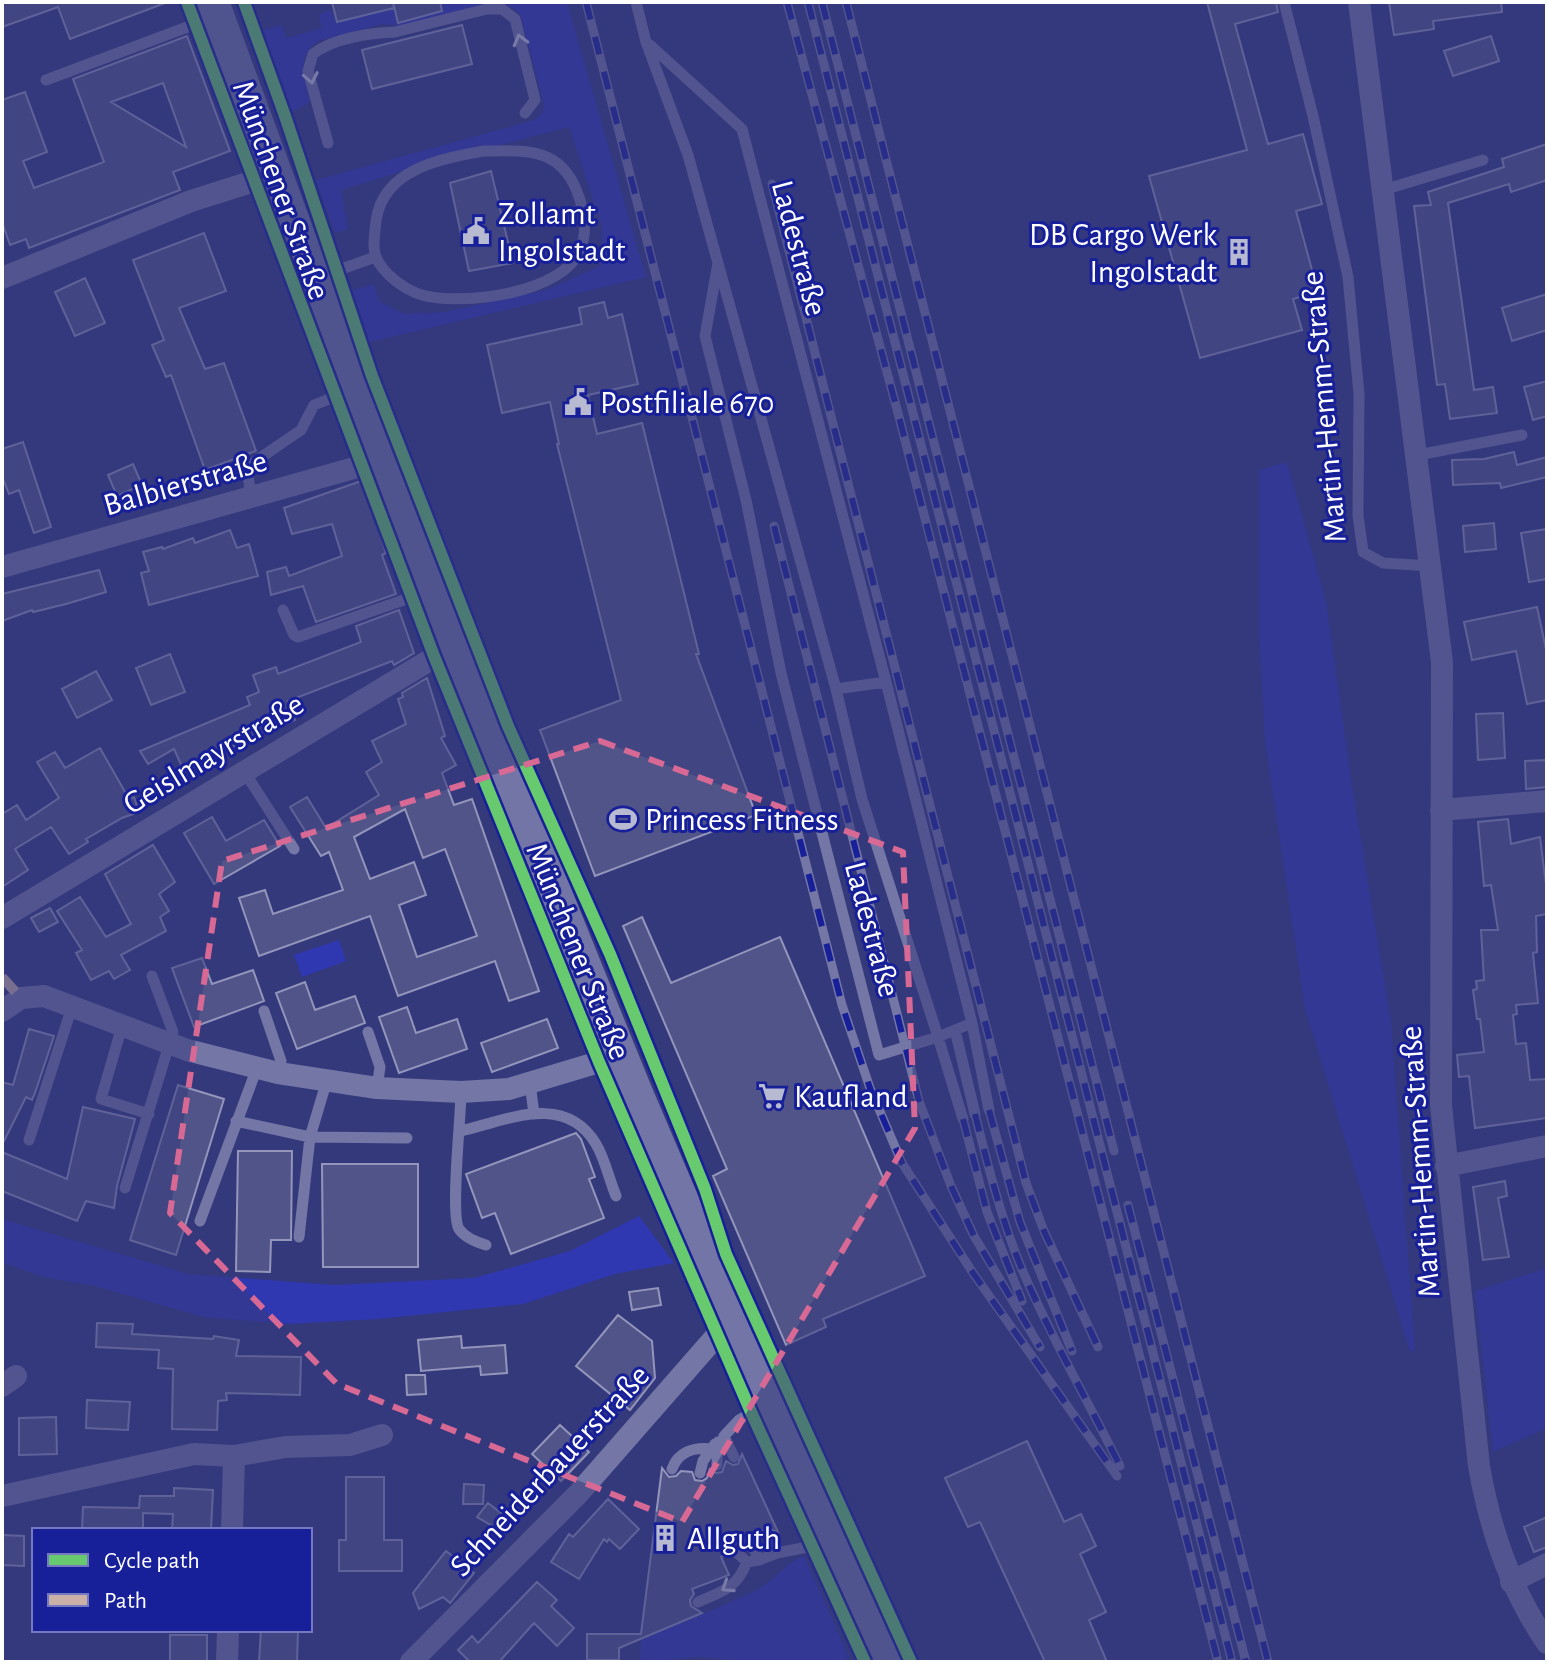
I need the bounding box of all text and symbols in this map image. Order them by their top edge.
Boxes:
one-way arrow [513,34,530,48]
one-way arrow [302,70,319,84]
street label: Münchener Straße [227,77,335,304]
street label: Ladestraße [766,177,832,319]
place label: Zollamt Ingolstadt [498,198,626,267]
public building icon: Zollamt Ingolstadt [461,216,491,246]
place label: DB Cargo Werk Ingolstadt [1029,219,1217,288]
building icon: DB Cargo Werk Ingolstadt [1224,237,1254,267]
street label: Martin-Hemm-Straße [1296,270,1352,544]
public building icon: Postfiliale 670 [563,387,593,417]
place label: Postfiliale 670 [600,387,774,419]
street label: Balbierstraße [100,444,271,522]
street label: Geislmayrstraße [118,688,309,820]
sports icon: Princess Fitness [608,804,638,834]
place label: Princess Fitness [645,804,839,836]
street label: Münchener Straße [520,839,636,1064]
street label: Ladestraße [839,858,905,1000]
street label: Martin-Hemm-Straße [1395,1025,1445,1299]
supermarket icon: Kaufland [757,1081,787,1111]
place label: Kaufland [794,1081,908,1113]
street label: Schneiderbauerstraße [444,1359,655,1582]
building icon: Allguth [650,1523,680,1553]
place label: Allguth [687,1523,780,1555]
legend [32,1528,312,1632]
text: Cycle path [104,1549,200,1573]
one-way arrow [722,1577,736,1592]
text: Path [104,1589,147,1613]

